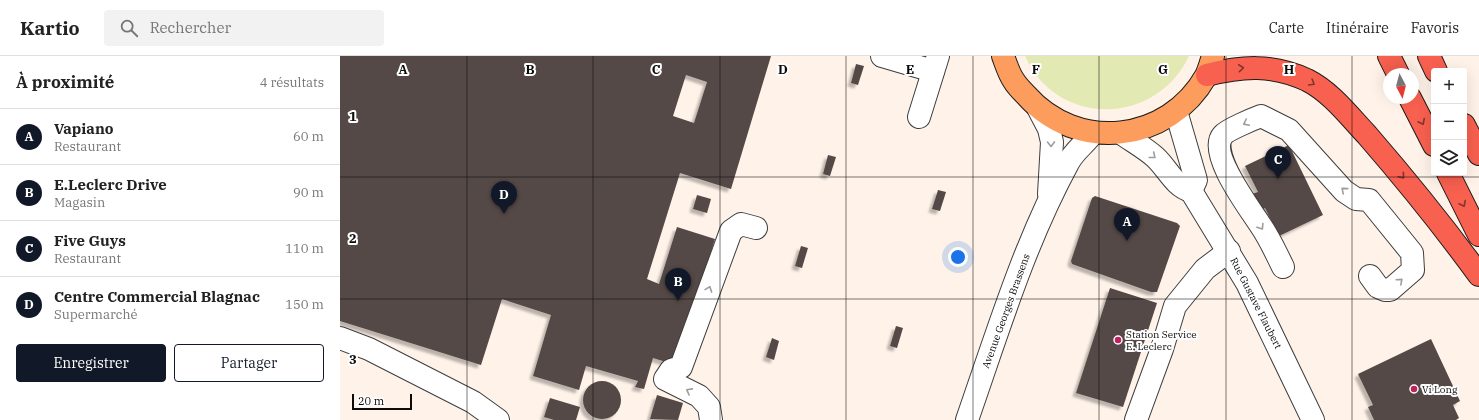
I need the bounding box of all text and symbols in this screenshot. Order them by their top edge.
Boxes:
search box [104,10,384,46]
text: Kartio [20,16,80,40]
icon: search [118,17,140,39]
text: Rechercher [150,18,231,37]
text: Carte [1269,19,1304,37]
text: Itinéraire [1326,19,1389,37]
text: Favoris [1411,19,1459,37]
text: A [398,61,408,78]
text: B [525,61,535,78]
text: C [652,61,661,78]
text: D [778,61,788,78]
text: E [906,61,914,78]
text: F [1032,61,1040,78]
text: G [1158,61,1168,78]
text: H [1284,61,1295,78]
one-way arrow [1238,64,1244,73]
north arrow [1383,68,1419,104]
map controls [1431,68,1467,176]
button: + [1431,68,1467,104]
text: À proximité [16,71,114,93]
text: 4 résultats [260,74,324,91]
one-way arrow [1308,79,1315,86]
button: − [1431,104,1467,140]
text: 1 [349,108,357,125]
one-way arrow [1417,117,1425,125]
one-way arrow [1242,118,1250,126]
text: Vapiano [54,119,114,138]
text: A [24,128,34,145]
text: 60 m [293,128,324,145]
text: Restaurant [54,138,121,155]
button: layers [1431,140,1467,176]
one-way arrow [1047,141,1055,147]
pin: C [1265,146,1291,179]
one-way arrow [1148,151,1155,158]
one-way arrow [1397,171,1404,179]
text: E.Leclerc Drive [54,175,167,194]
pin: D [491,181,517,214]
text: B [24,184,34,201]
text: 90 m [293,184,324,201]
one-way arrow [1341,187,1349,194]
text: Magasin [54,194,105,211]
one-way arrow [1459,200,1466,207]
pin: A [1114,208,1140,241]
one-way arrow [1257,223,1264,230]
text: 2 [349,230,357,247]
text: Five Guys [54,231,126,250]
text: C [25,240,33,257]
text: 110 m [285,240,324,257]
your location [948,247,968,267]
text: Restaurant [54,250,121,267]
street label: Avenue Georges Brassens [979,252,1033,370]
street label: Rue Gustave Flaubert [1227,255,1285,351]
pin: B [665,268,691,301]
one-way arrow [1395,278,1403,286]
one-way arrow [705,286,713,293]
text: Centre Commercial Blagnac [54,287,260,306]
text: D [24,296,34,313]
text: 150 m [285,296,324,313]
text: Supermarché [54,306,138,323]
place label: Station Service E. Leclerc [1126,328,1197,353]
marker: Station Service E. Leclerc [1113,335,1123,345]
button: Enregistrer [16,344,166,382]
button: Partager [174,344,324,382]
text: 3 [349,351,357,368]
place label: Vi Long [1422,383,1458,396]
marker: Vi Long [1409,384,1419,394]
one-way arrow [686,388,693,396]
scale bar [352,392,412,411]
text: 20 m [358,394,384,408]

